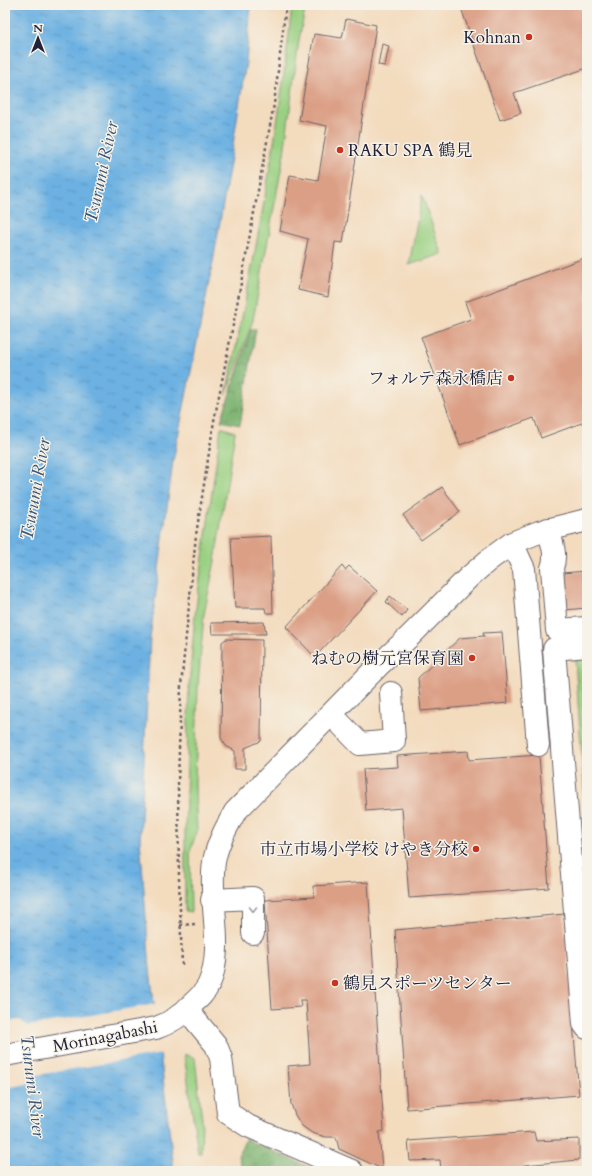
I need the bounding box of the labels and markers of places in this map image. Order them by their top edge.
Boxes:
place label: Kohnan [463,26,521,49]
marker: Kohnan [524,32,534,42]
place label: RAKU SPA 鶴見 [348,139,472,162]
marker: RAKU SPA 鶴見 [335,145,345,155]
place label: フォルテ森永橋店 [368,367,503,390]
marker: フォルテ森永橋店 [506,373,516,383]
place label: ねむの樹元宮保育園 [311,647,464,670]
marker: ねむの樹元宮保育園 [467,653,477,663]
place label: 市立市場小学校 けやき分校 [259,838,468,861]
marker: 市立市場小学校 けやき分校 [471,844,481,854]
place label: 鶴見スポーツセンター [343,972,512,995]
marker: 鶴見スポーツセンター [330,978,340,988]

